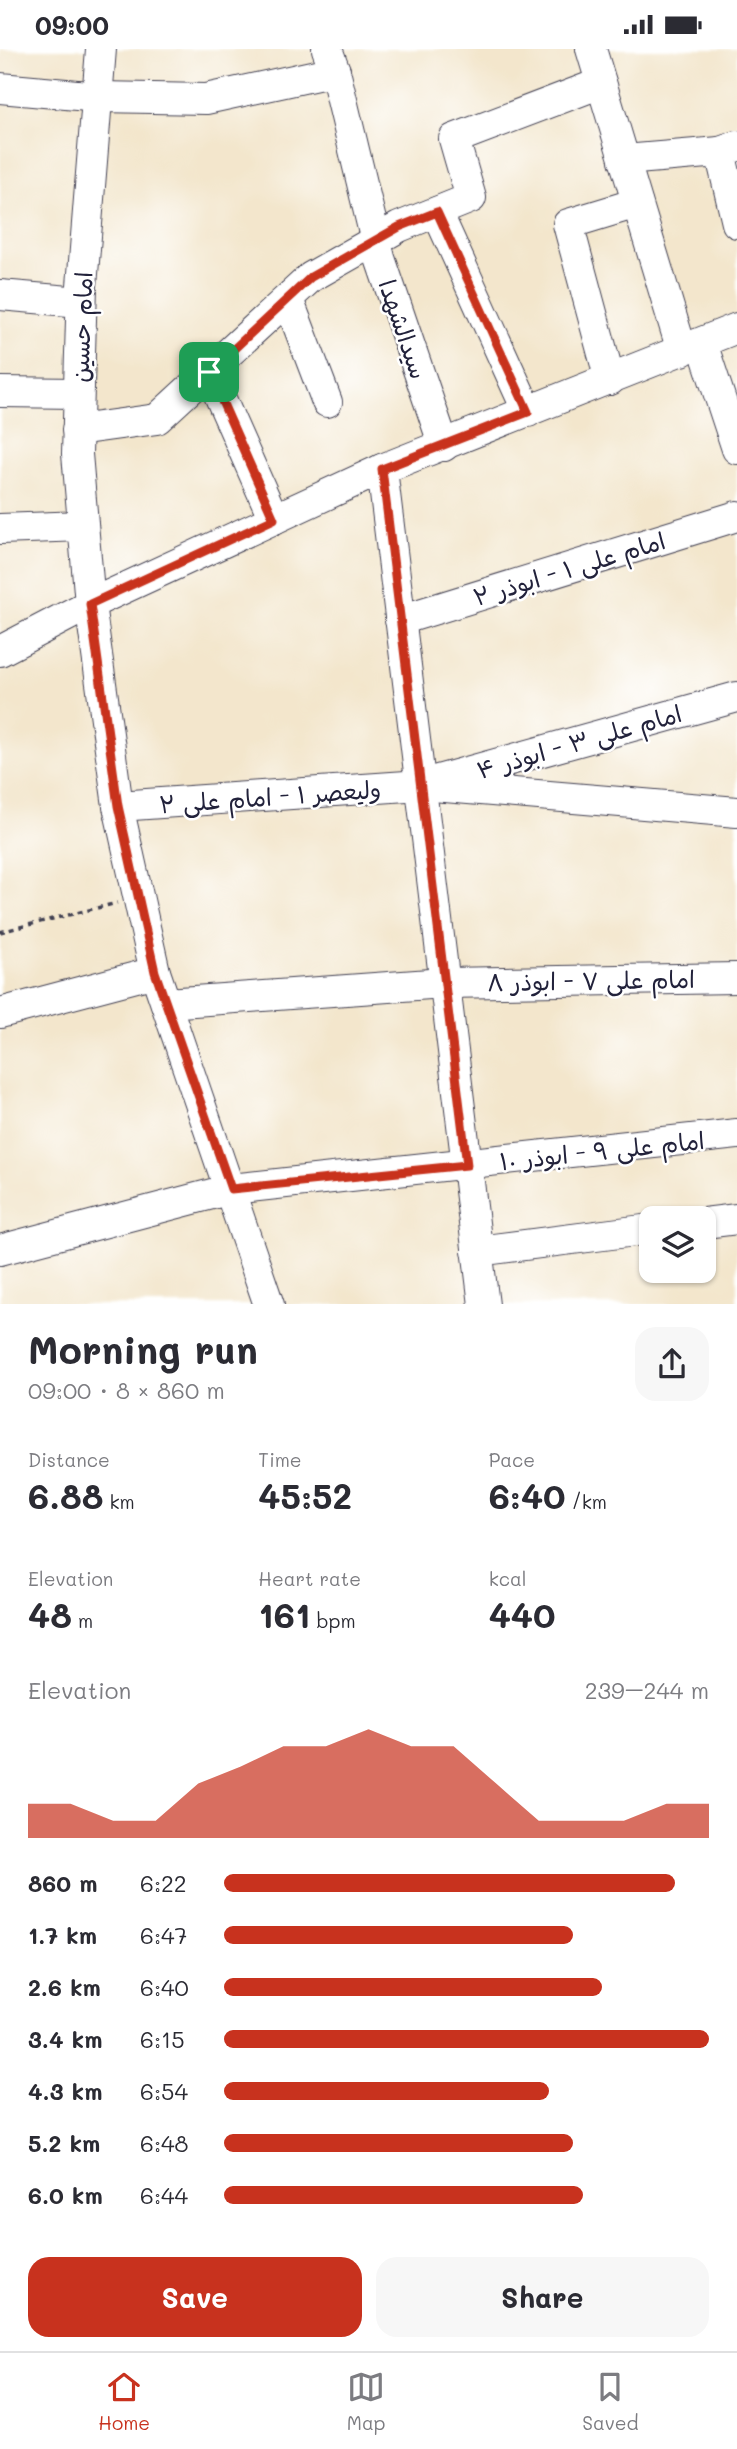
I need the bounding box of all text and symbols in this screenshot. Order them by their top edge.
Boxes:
text: 09:00 [35,8,109,42]
street label: امام حسین [64,271,102,383]
street label: سیدالشهدا [373,275,435,383]
pin [179,342,239,402]
icon: arrive [190,353,228,391]
street label: امام علی ۱ - ابوذر ۲ [469,524,670,616]
street label: امام علی ۳ - ابوذر ۴ [473,697,686,789]
street label: ولیعصر ۱ - امام علی ۲ [158,773,382,823]
street label: امام علی ۷ - ابوذر ۸ [487,963,695,1001]
street label: امام علی ۹ - ابوذر ۱۰ [498,1124,706,1180]
map controls [639,1206,716,1283]
button: layers [639,1206,716,1283]
text: Morning run [28,1324,258,1374]
button: share [635,1327,709,1401]
text: 09:00 · 8 × 860 m [28,1375,225,1405]
text: Distance [28,1447,110,1472]
text: Time [258,1447,302,1472]
text: Pace [489,1447,535,1472]
text: 6.88 [28,1472,103,1518]
text: 45:52 [258,1472,352,1518]
text: 6:40 [489,1472,566,1518]
text: km [103,1489,135,1514]
text: /km [566,1489,607,1514]
text: Elevation [28,1566,113,1591]
text: Heart rate [258,1566,361,1591]
text: kcal [489,1566,527,1591]
text: 48 [28,1591,72,1637]
text: 161 [258,1591,311,1637]
text: 440 [489,1591,556,1637]
text: m [72,1608,93,1633]
text: bpm [311,1608,356,1633]
text: Elevation [28,1675,131,1705]
text: 239–244 m [585,1675,709,1705]
text: 860 m [28,1868,98,1898]
text: 6:22 [140,1868,187,1898]
text: 1.7 km [28,1920,97,1950]
text: 6:47 [140,1920,187,1950]
text: 2.6 km [28,1972,101,2002]
text: 6:40 [140,1972,189,2002]
text: 3.4 km [28,2024,102,2054]
text: 6:15 [140,2024,185,2054]
text: 4.3 km [28,2076,102,2106]
text: 6:54 [140,2076,188,2106]
text: 5.2 km [28,2128,100,2158]
text: 6:48 [140,2128,188,2158]
text: 6.0 km [28,2180,103,2210]
text: 6:44 [140,2180,188,2210]
button: Save [28,2257,362,2337]
button: Share [376,2257,709,2337]
tab: Home [98,2368,150,2435]
tab: Map [347,2368,386,2435]
tab: Saved [582,2368,639,2435]

